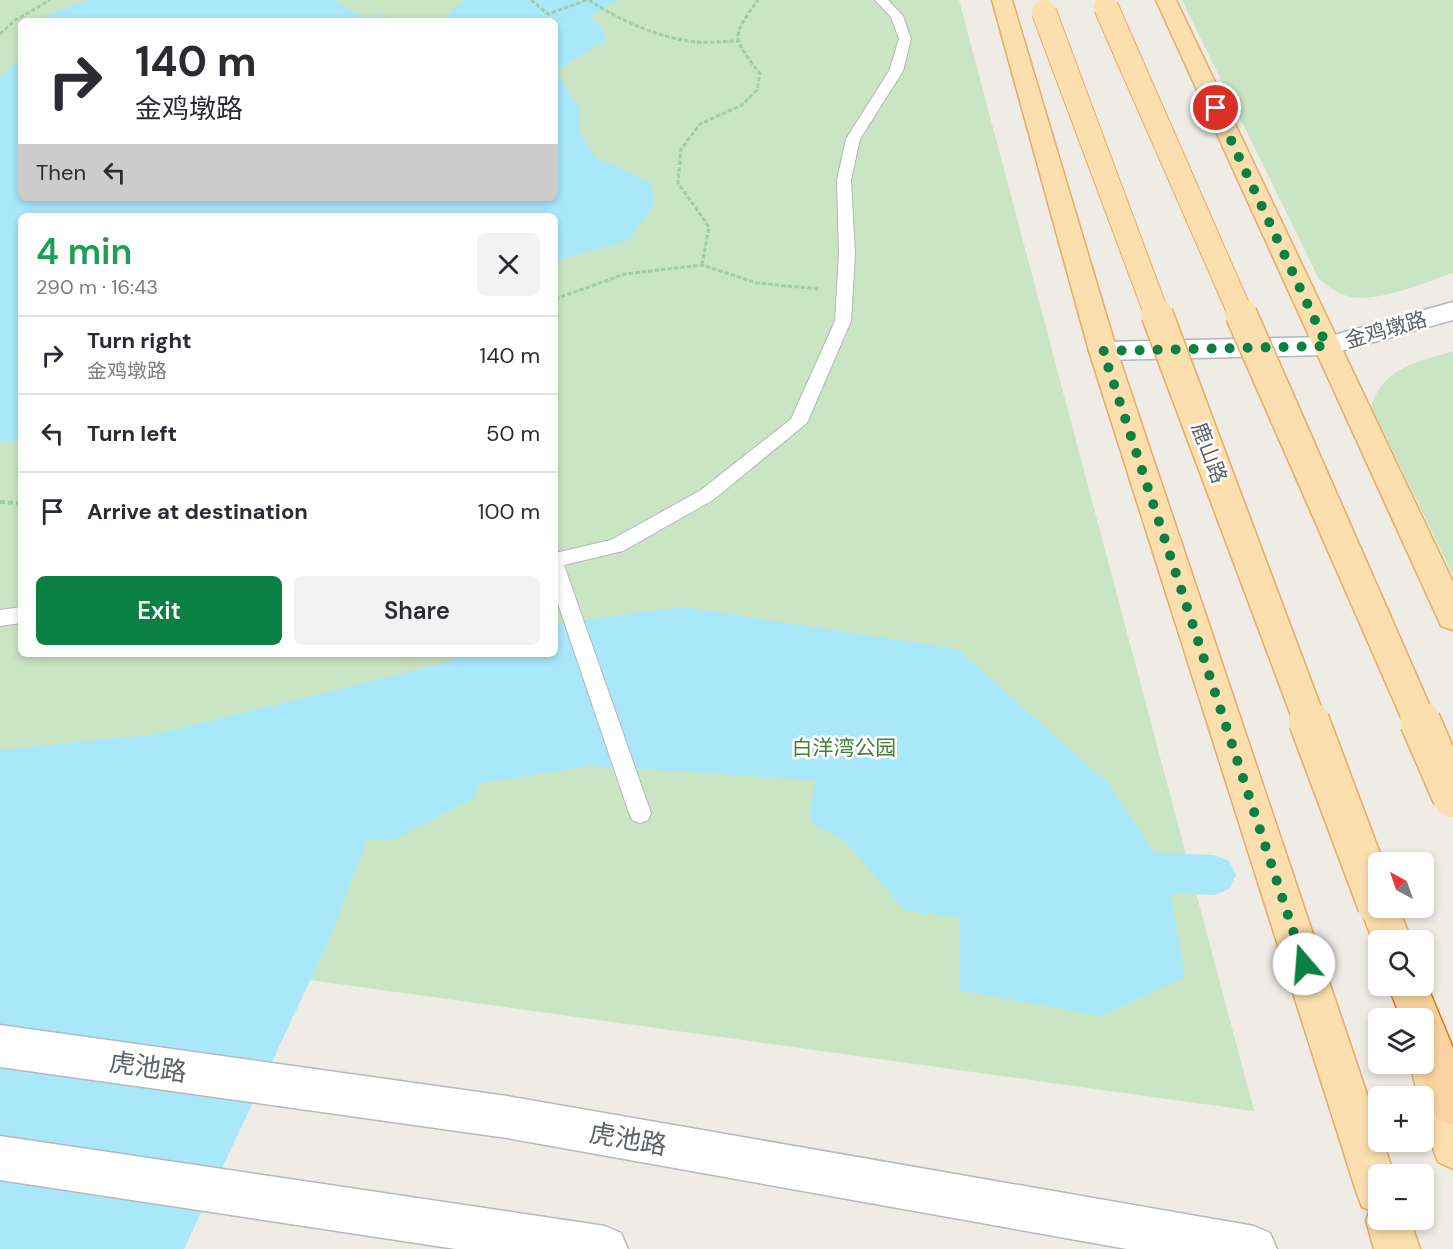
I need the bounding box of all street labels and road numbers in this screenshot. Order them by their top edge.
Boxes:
street label: 金鸡墩路 [1342,305,1430,355]
street label: 鹿山路 [1185,419,1233,487]
street label: 虎池路 [107,1045,189,1089]
street label: 虎池路 [587,1115,669,1163]

